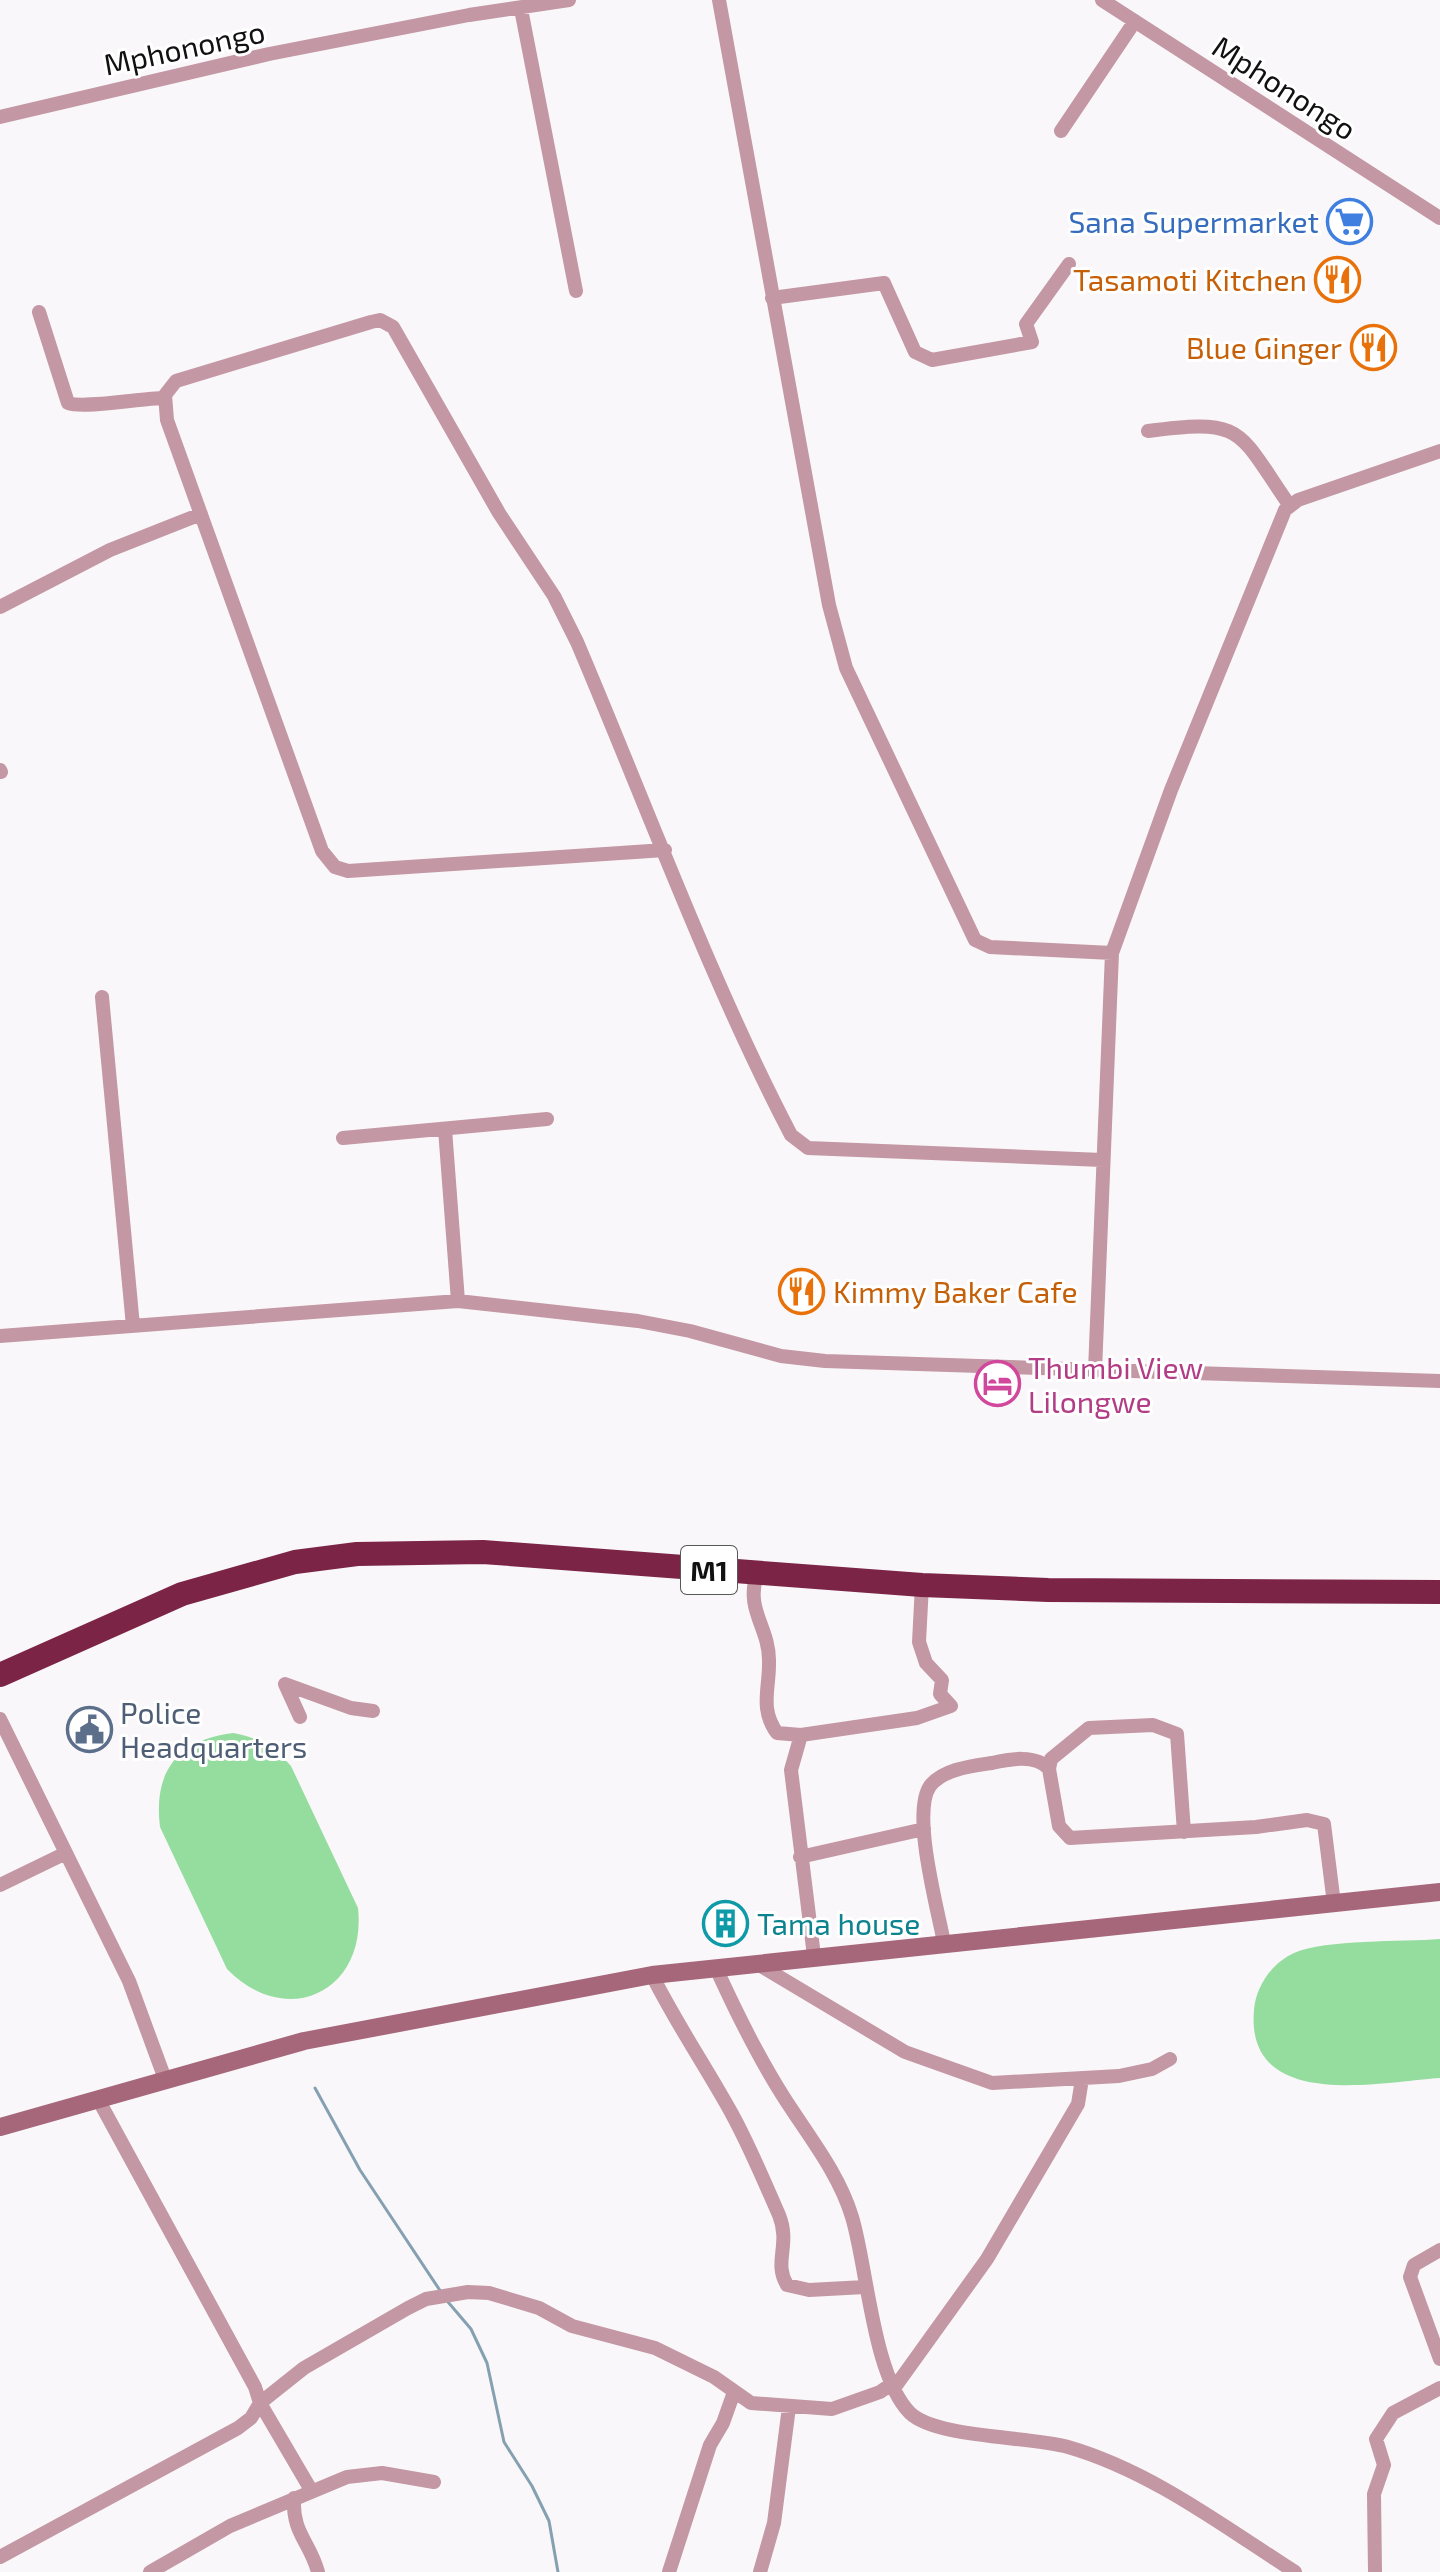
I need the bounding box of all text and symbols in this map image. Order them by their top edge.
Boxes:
street label: Mphonongo [100,12,268,82]
street label: Mphonongo [1207,27,1363,147]
supermarket icon: Sana Supermarket [1326,197,1374,245]
place label: Sana Supermarket [1069,203,1319,239]
restaurant icon: Tasamoti Kitchen [1314,255,1362,303]
place label: Tasamoti Kitchen [1073,261,1307,297]
restaurant icon: Blue Ginger [1349,323,1397,371]
place label: Blue Ginger [1186,329,1342,365]
restaurant icon: Kimmy Baker Cafe [778,1267,826,1315]
place label: Kimmy Baker Cafe [833,1273,1078,1309]
place label: Thumbi View Lilongwe [1028,1349,1203,1419]
hotel icon: Thumbi View Lilongwe [973,1360,1021,1408]
road number: M1 [681,1546,737,1594]
place label: Police Headquarters [120,1694,307,1764]
public building icon: Police Headquarters [65,1705,113,1753]
building icon: Tama house [702,1899,750,1947]
place label: Tama house [757,1905,920,1941]

